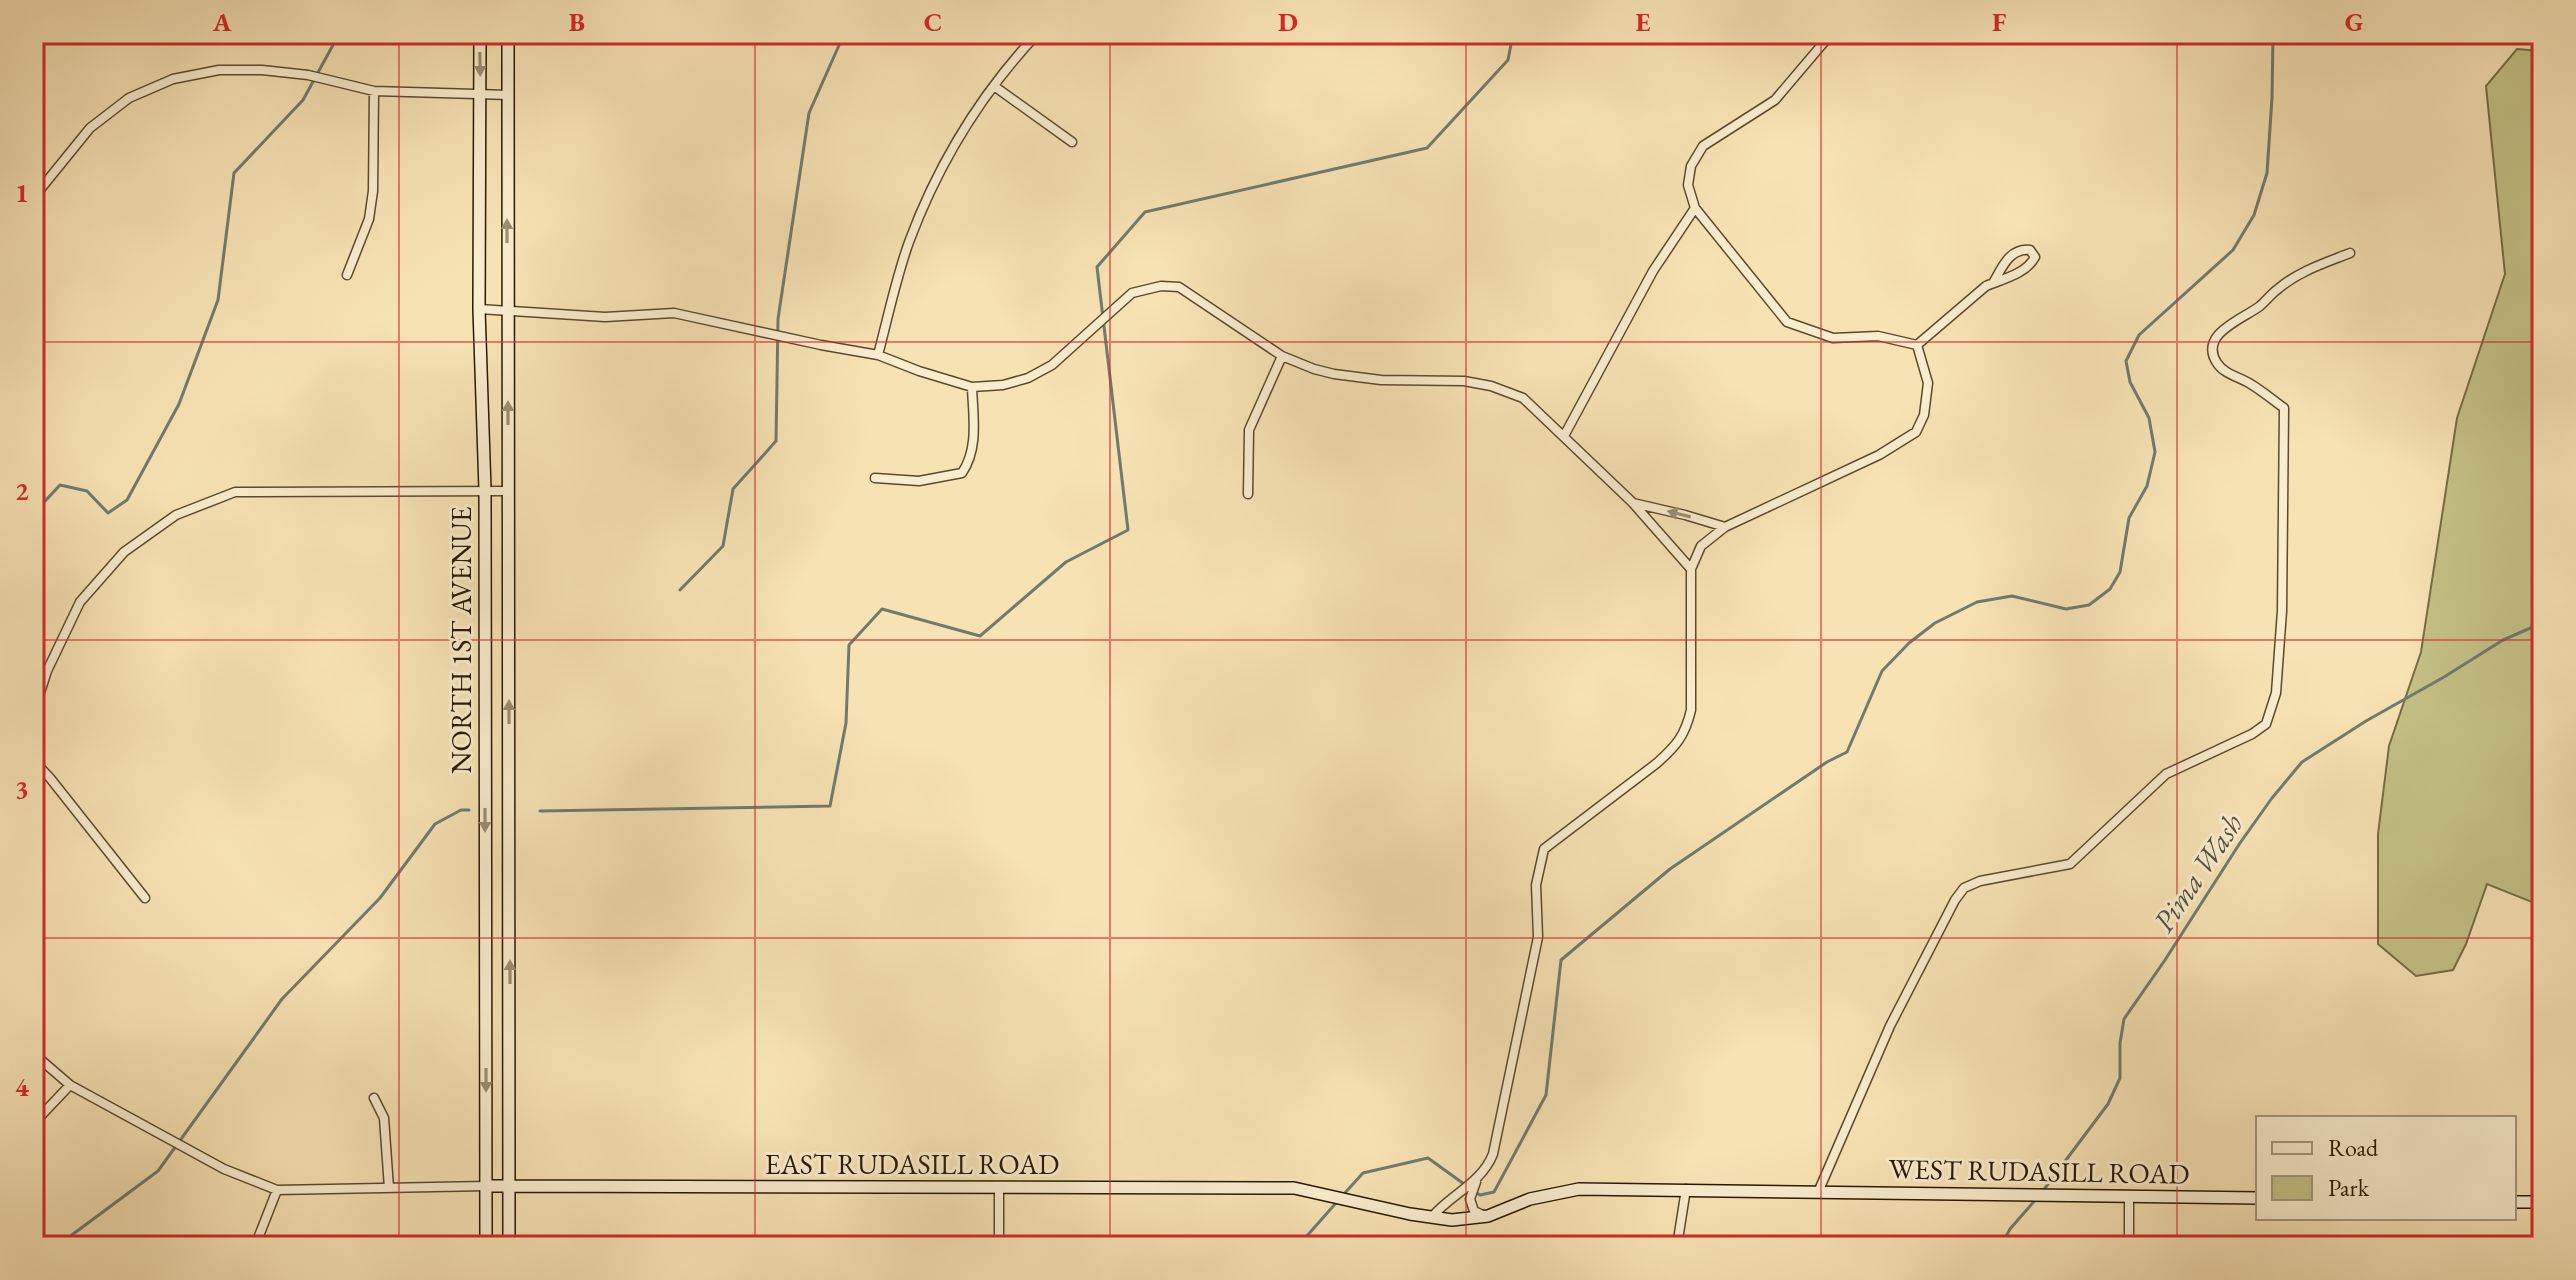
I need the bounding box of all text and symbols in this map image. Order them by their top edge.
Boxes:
text: A [212,5,232,39]
text: B [569,5,585,39]
text: C [924,5,942,39]
text: D [1278,5,1298,39]
text: E [1636,5,1651,39]
text: F [1992,5,2006,39]
text: G [2345,5,2364,39]
one-way arrow [474,52,487,77]
text: 1 [15,176,29,210]
one-way arrow [501,218,513,243]
one-way arrow [502,400,515,425]
text: 2 [15,474,29,508]
street label: NORTH 1ST AVENUE [443,506,479,774]
one-way arrow [1666,507,1691,519]
one-way arrow [503,699,515,724]
text: 3 [15,772,29,806]
water label: Pima Wash [2144,806,2252,939]
one-way arrow [479,808,491,833]
one-way arrow [504,959,516,984]
one-way arrow [480,1068,492,1093]
text: 4 [15,1070,29,1104]
legend [2256,1116,2516,1220]
text: Road [2328,1132,2379,1163]
street label: EAST RUDASILL ROAD [765,1146,1059,1182]
street label: WEST RUDASILL ROAD [1888,1150,2190,1192]
text: Park [2328,1172,2370,1203]

